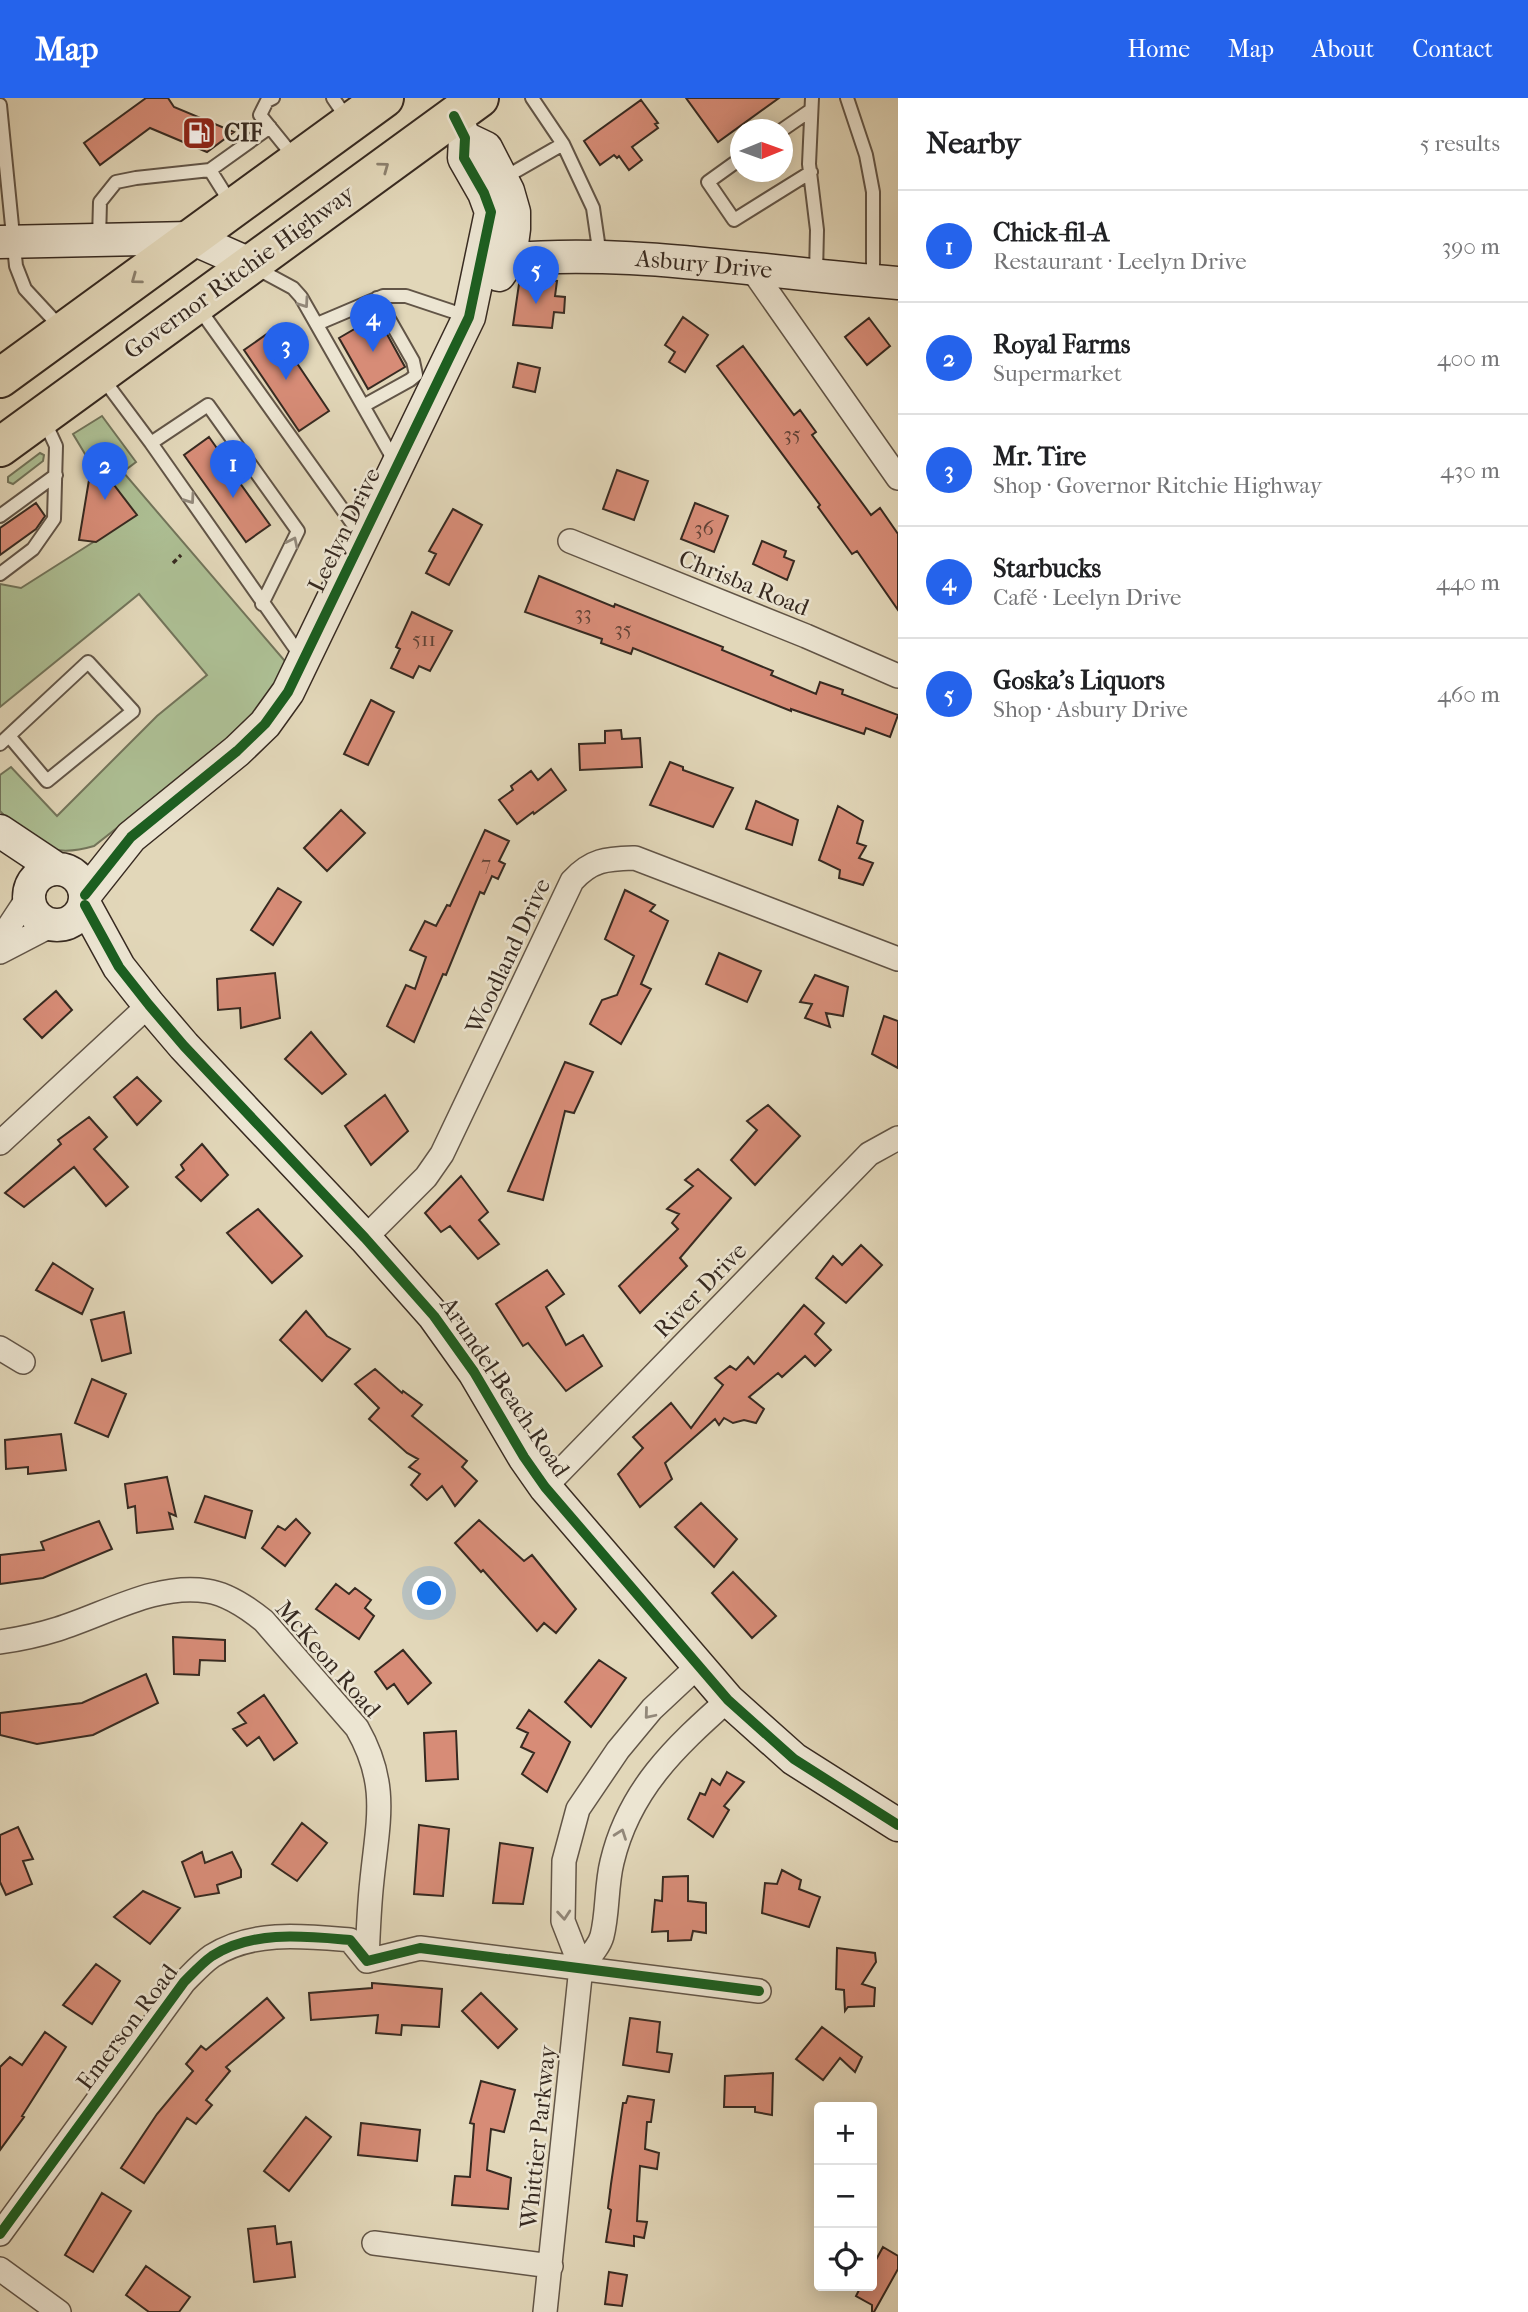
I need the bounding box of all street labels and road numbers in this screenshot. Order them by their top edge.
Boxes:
street label: Governor Ritchie Highway [119,179,360,365]
street label: Asbury Drive [633,244,774,284]
street label: Leelyn Drive [302,463,386,597]
street label: Chrisba Road [675,544,814,622]
street label: Woodland Drive [459,874,556,1039]
street label: River Drive [648,1236,752,1343]
street label: Arundel Beach Road [434,1291,576,1483]
street label: McKeon Road [270,1595,387,1724]
street label: Emerson Road [71,1958,184,2095]
street label: Whittier Parkway [514,2043,562,2231]

